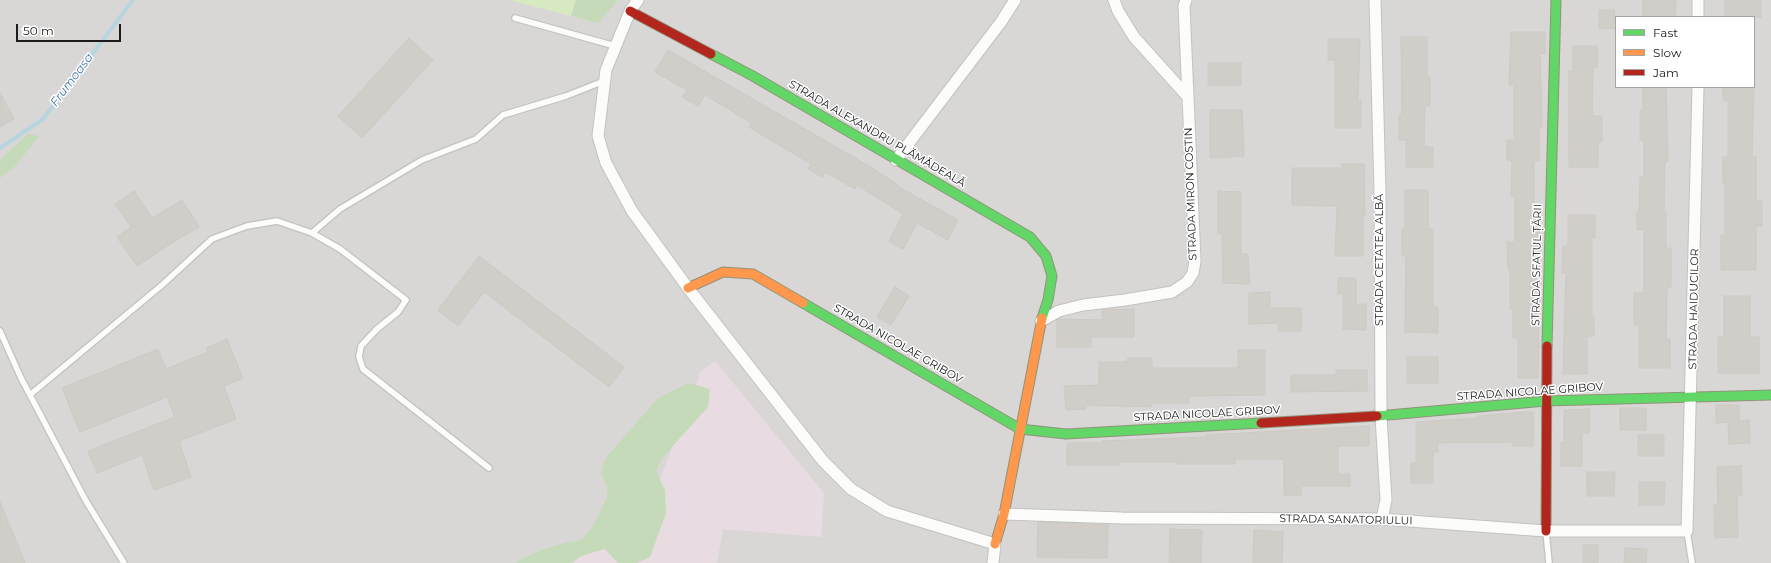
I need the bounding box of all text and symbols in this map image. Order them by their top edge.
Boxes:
scale bar [18,16,123,42]
legend [1615,16,1755,88]
text: 50 m [23,23,54,38]
text: Fast [1653,25,1678,40]
text: Slow [1653,45,1682,60]
water label: Frumoasa [47,51,97,109]
text: Jam [1653,65,1679,80]
street label: STRADA ALEXANDRU PLĂMĂDEALĂ [786,78,968,190]
street label: STRADA MIRON COSTIN [1182,127,1200,261]
street label: STRADA CETATEA ALBĂ [1373,194,1387,326]
street label: STRADA SFATUL ȚĂRII [1529,204,1545,326]
street label: STRADA HAIDUCILOR [1686,248,1702,370]
street label: STRADA NICOLAE GRIBOV [831,302,965,386]
street label: STRADA NICOLAE GRIBOV [1456,380,1604,404]
street label: STRADA NICOLAE GRIBOV [1133,404,1281,424]
street label: STRADA SANATORIULUI [1279,512,1413,528]

